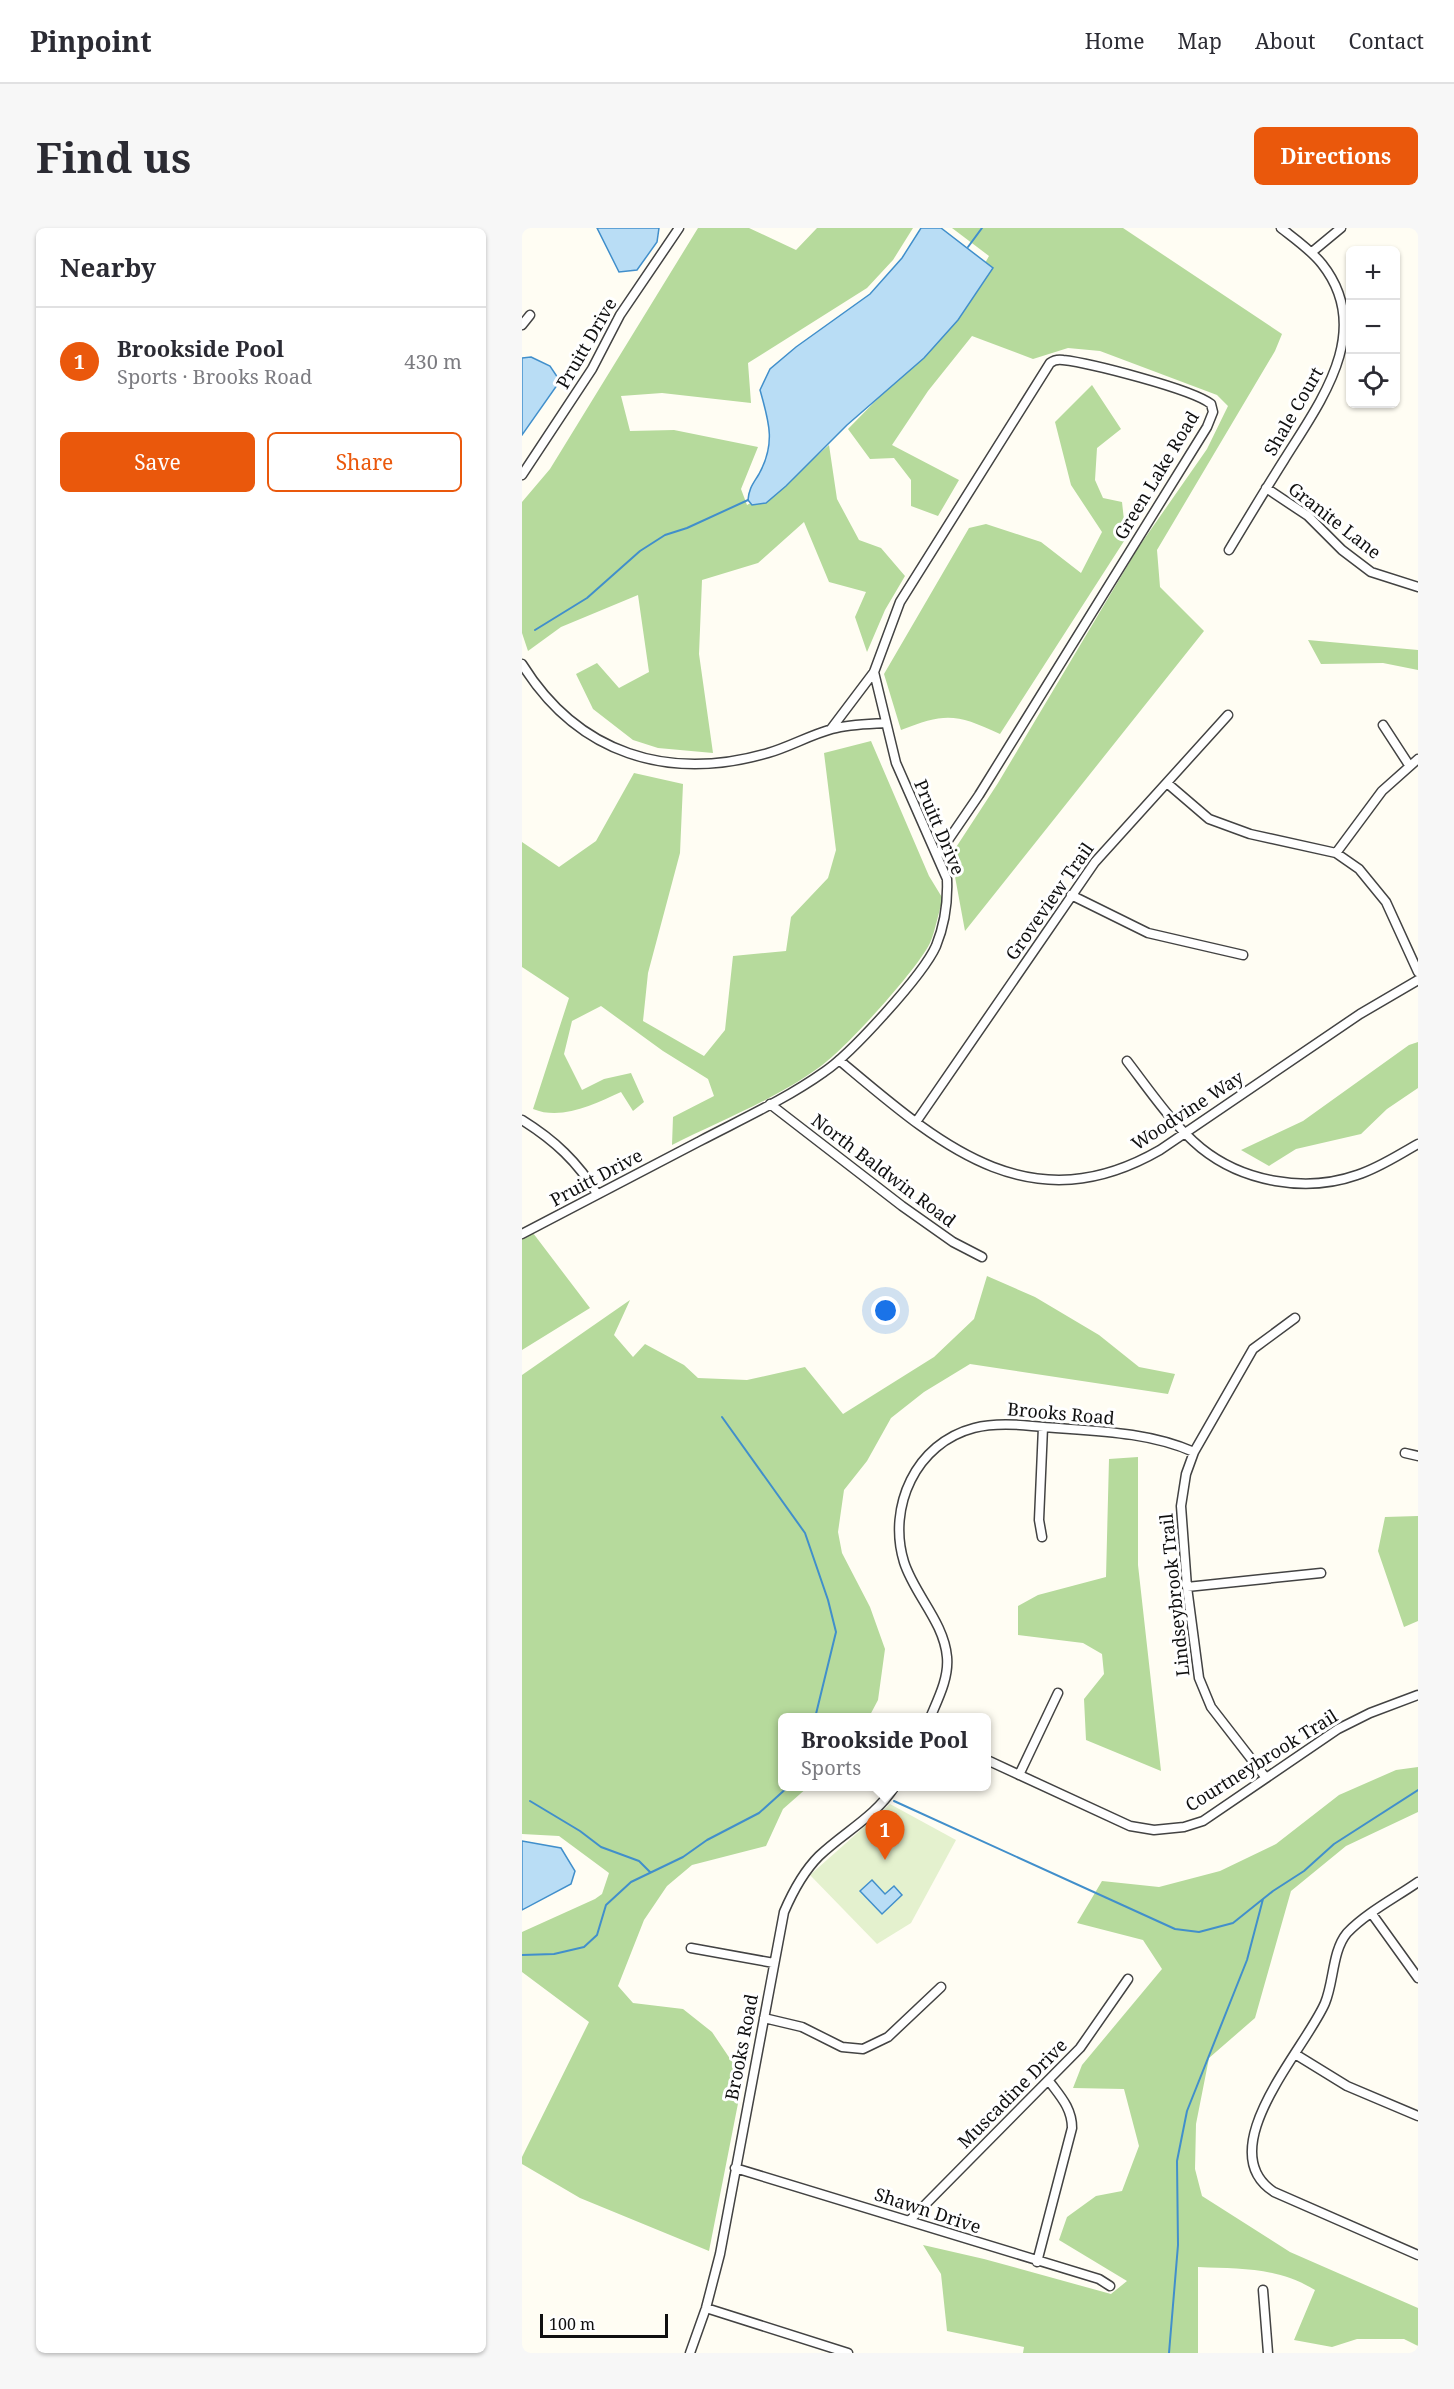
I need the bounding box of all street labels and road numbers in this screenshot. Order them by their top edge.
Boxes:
street label: Pruitt Drive [550,293,622,393]
street label: Shale Court [1258,362,1328,460]
street label: Green Lake Road [1108,406,1204,544]
street label: Granite Lane [1284,476,1386,564]
street label: Pruitt Drive [909,776,971,878]
street label: Groveview Trail [999,837,1099,965]
street label: Woodvine Way [1126,1064,1248,1155]
street label: North Baldwin Road [807,1108,961,1232]
street label: Pruitt Drive [546,1143,646,1211]
street label: Brooks Road [1006,1396,1116,1430]
street label: Lindseybrook Trail [1153,1512,1194,1678]
street label: Courtneybrook Trail [1180,1703,1342,1817]
street label: Brooks Road [719,1992,763,2102]
street label: Muscadine Drive [952,2033,1072,2153]
street label: Shawn Drive [872,2182,984,2238]

